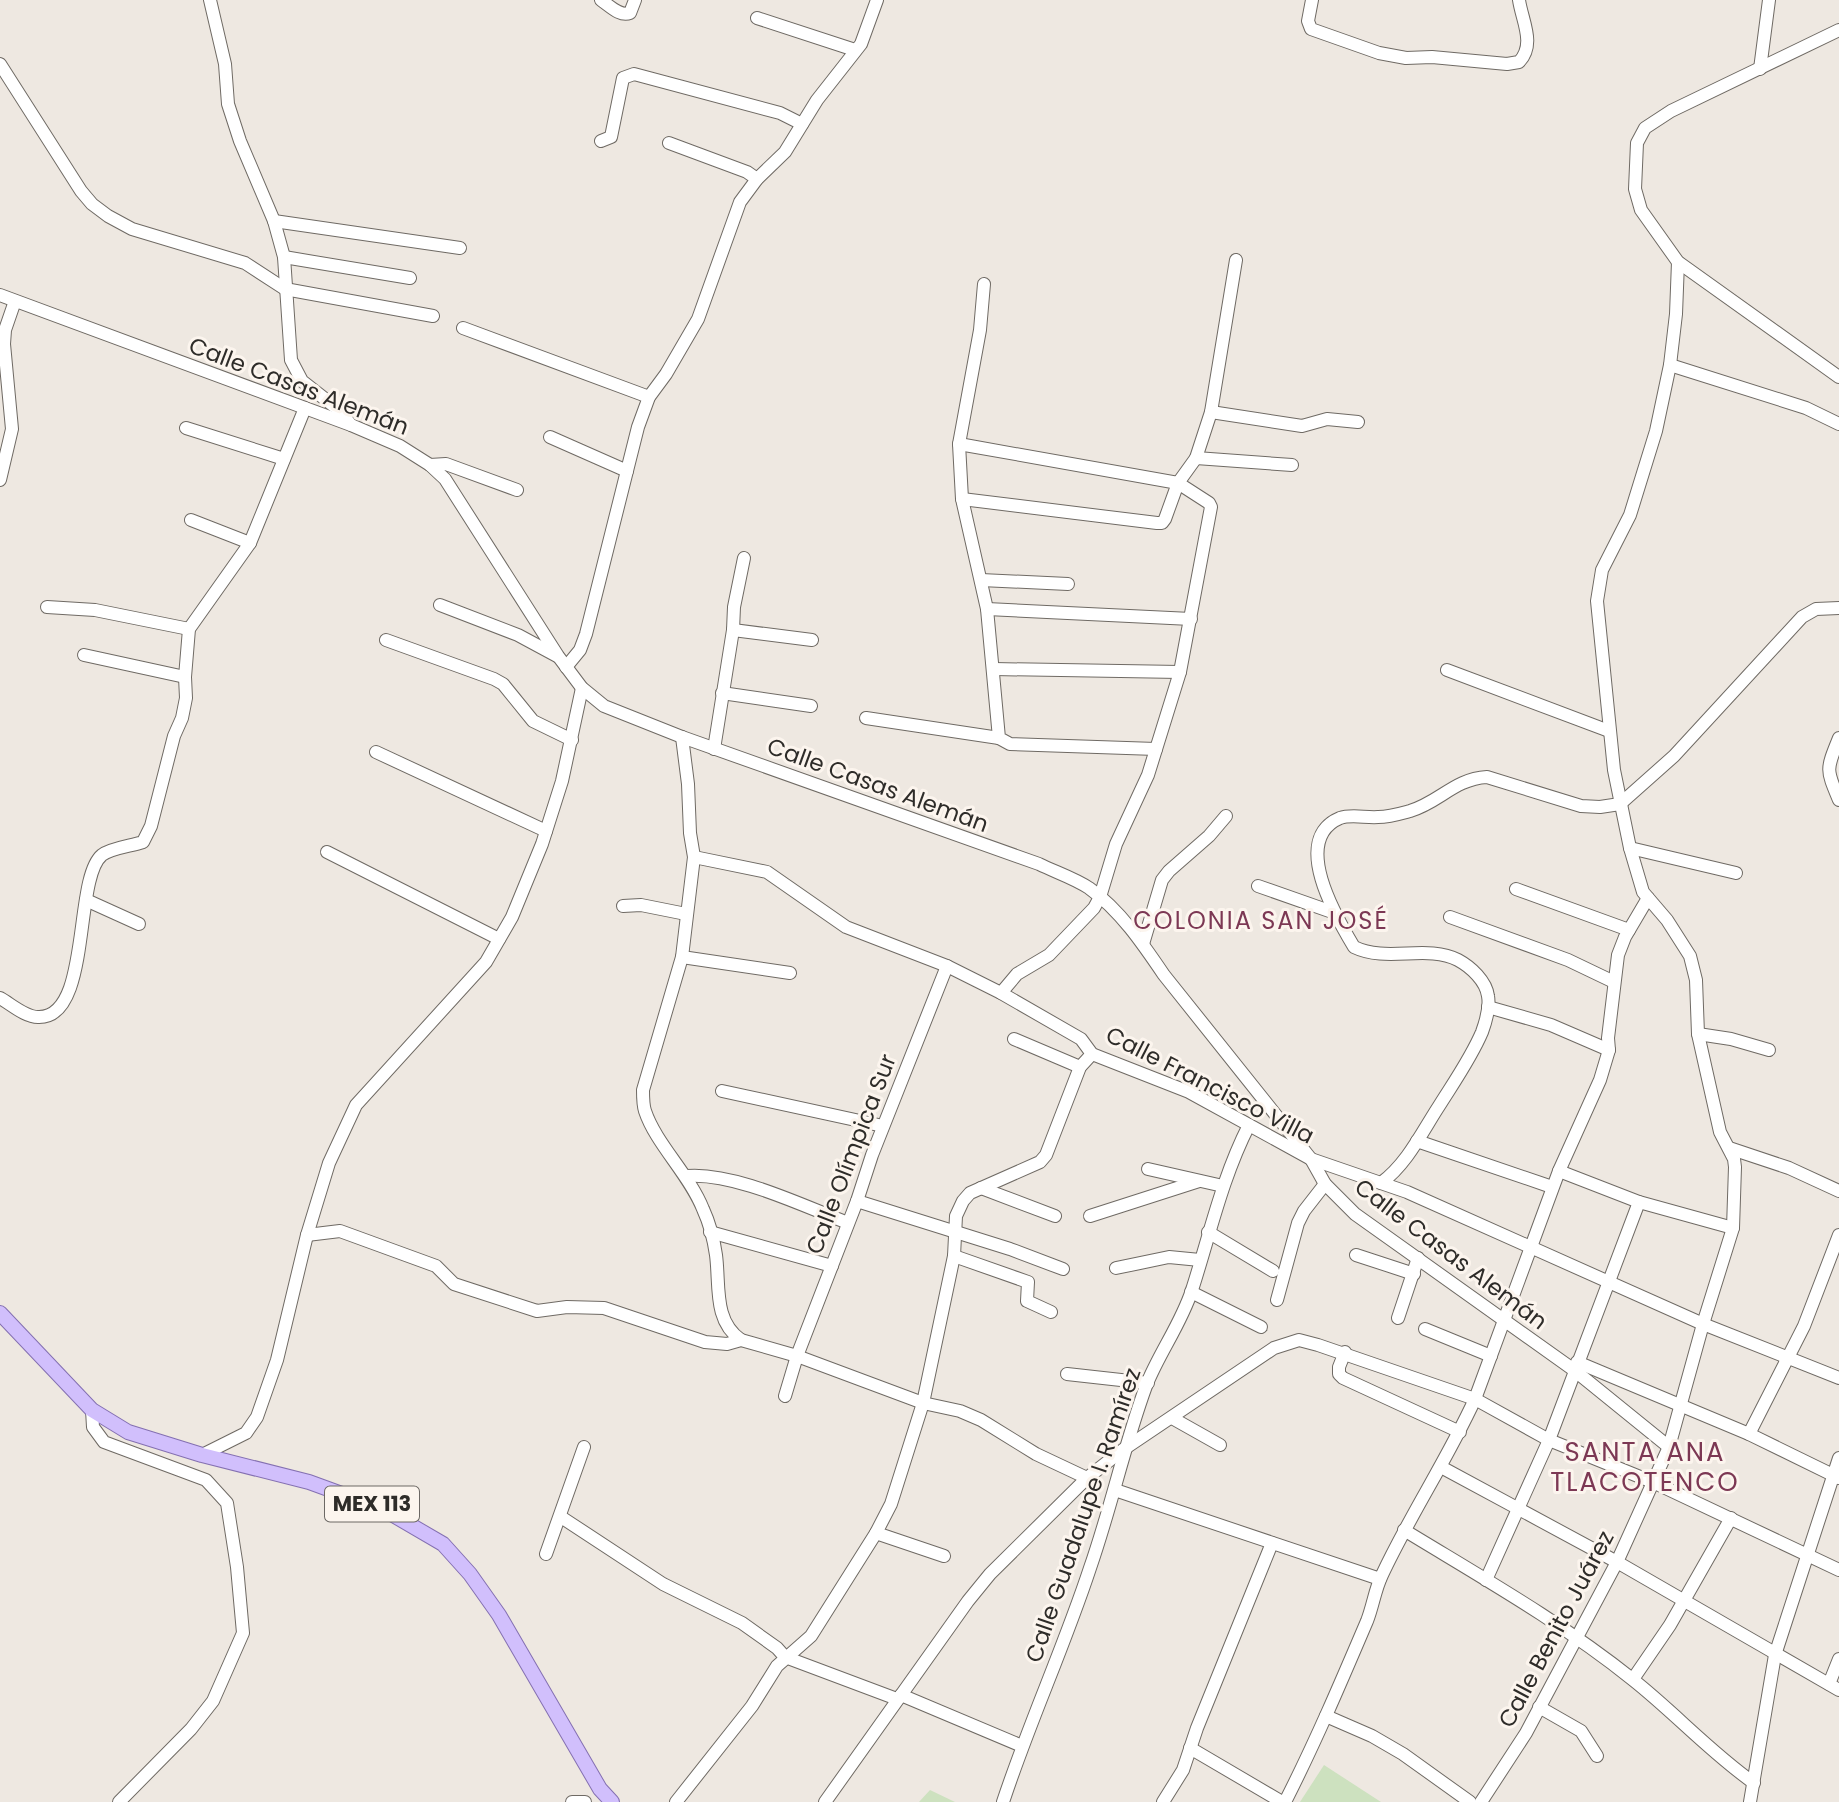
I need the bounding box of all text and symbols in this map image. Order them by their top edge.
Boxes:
street label: Calle Casas Alemán [184,329,414,443]
street label: Calle Casas Alemán [763,730,993,840]
district label: COLONIA SAN JOSÉ [1133,904,1389,937]
street label: Calle Francisco Villa [1100,1019,1320,1151]
street label: Calle Olímpica Sur [798,1049,904,1259]
street label: Calle Casas Alemán [1348,1171,1554,1337]
street label: Calle Guadalupe I. Ramírez [1018,1364,1148,1666]
district label: SANTA ANA TLACOTENCO [1550,1434,1740,1500]
road number: MEX 113 [325,1486,419,1522]
street label: Calle Benito Juárez [1491,1525,1621,1733]

